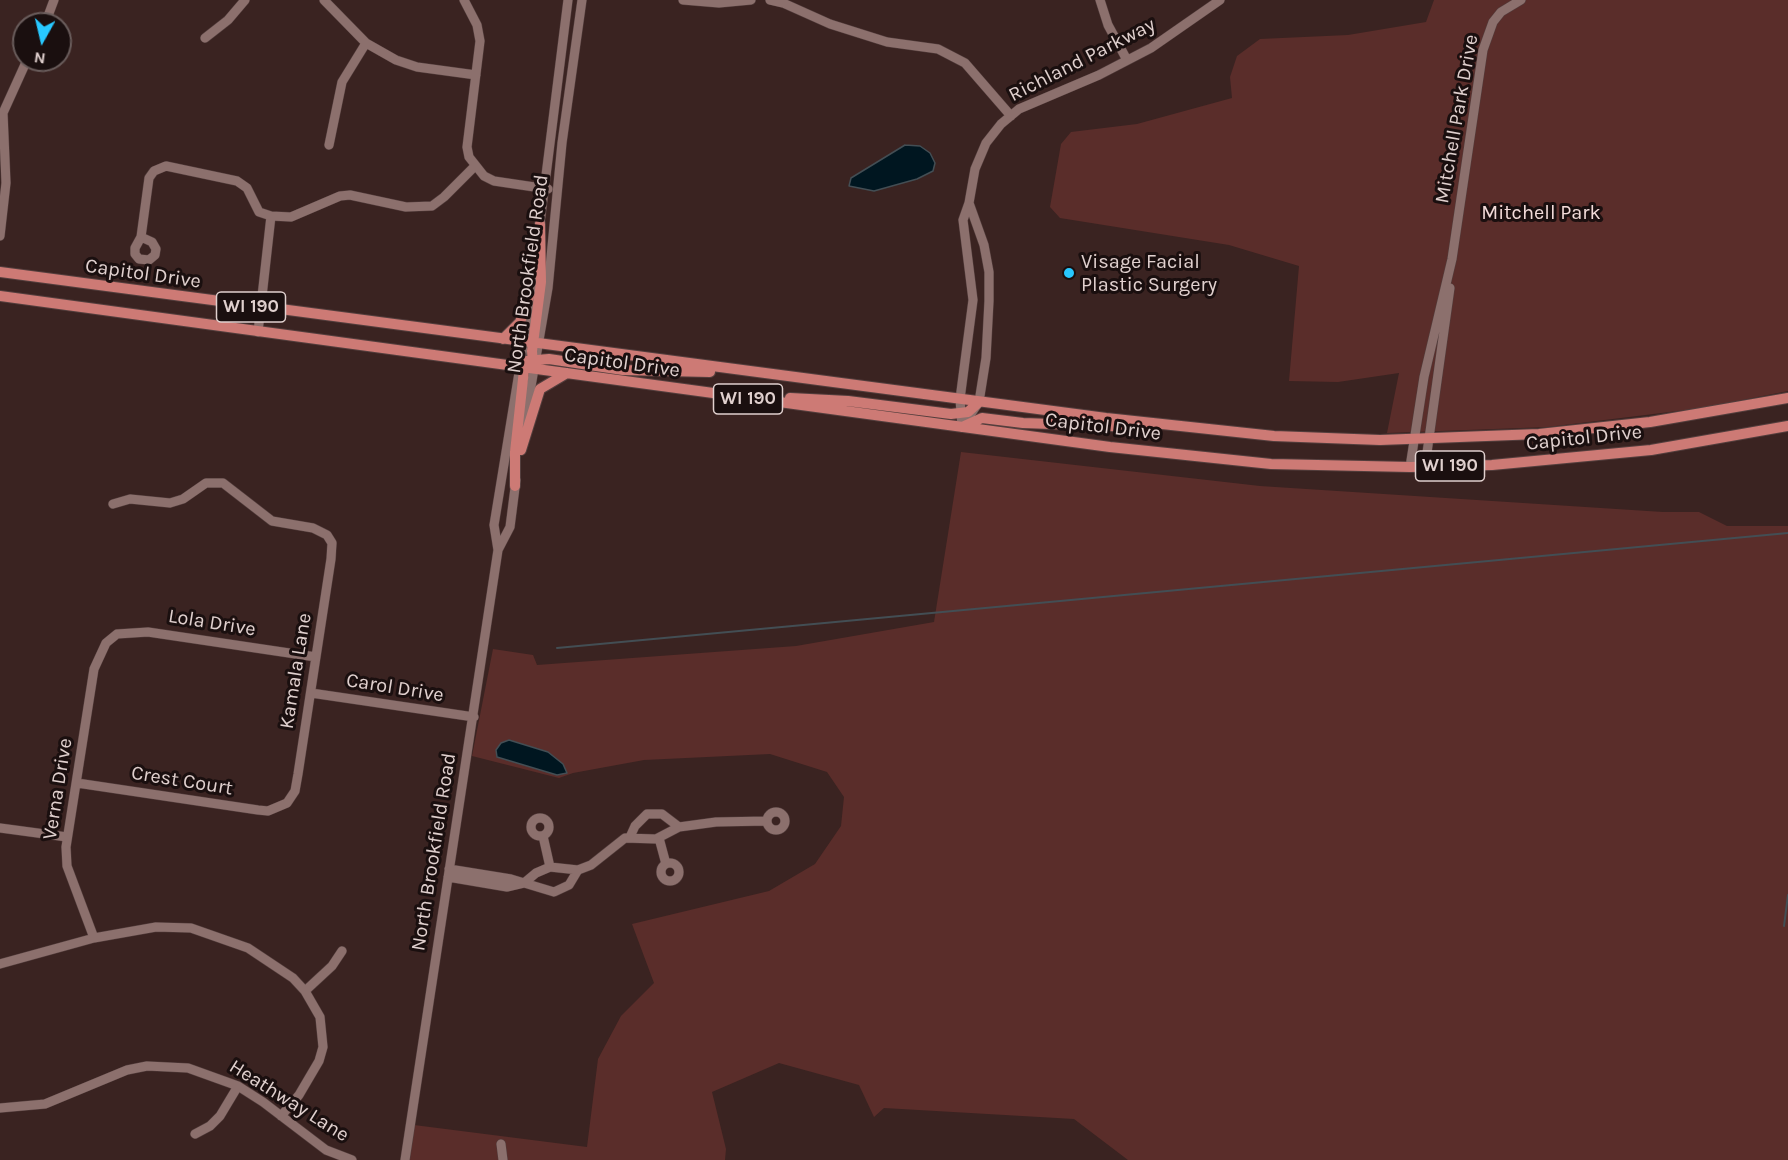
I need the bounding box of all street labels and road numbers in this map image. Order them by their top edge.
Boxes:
street label: Richland Parkway [1005,13,1159,107]
street label: Mitchell Park Drive [1430,33,1484,205]
street label: North Brookfield Road [502,173,554,375]
street label: Capitol Drive [84,254,202,294]
road number: WI 190 [216,292,286,322]
street label: Capitol Drive [563,343,681,383]
road number: WI 190 [714,384,783,414]
street label: Capitol Drive [1044,408,1162,446]
street label: Capitol Drive [1525,420,1643,456]
road number: WI 190 [1416,451,1484,481]
street label: Lola Drive [166,604,258,642]
street label: Kamala Lane [275,611,317,731]
street label: Carol Drive [344,668,446,708]
street label: Verna Drive [38,736,78,842]
street label: North Brookfield Road [406,751,462,953]
street label: Crest Court [129,761,235,801]
street label: Heathway Lane [225,1055,353,1147]

